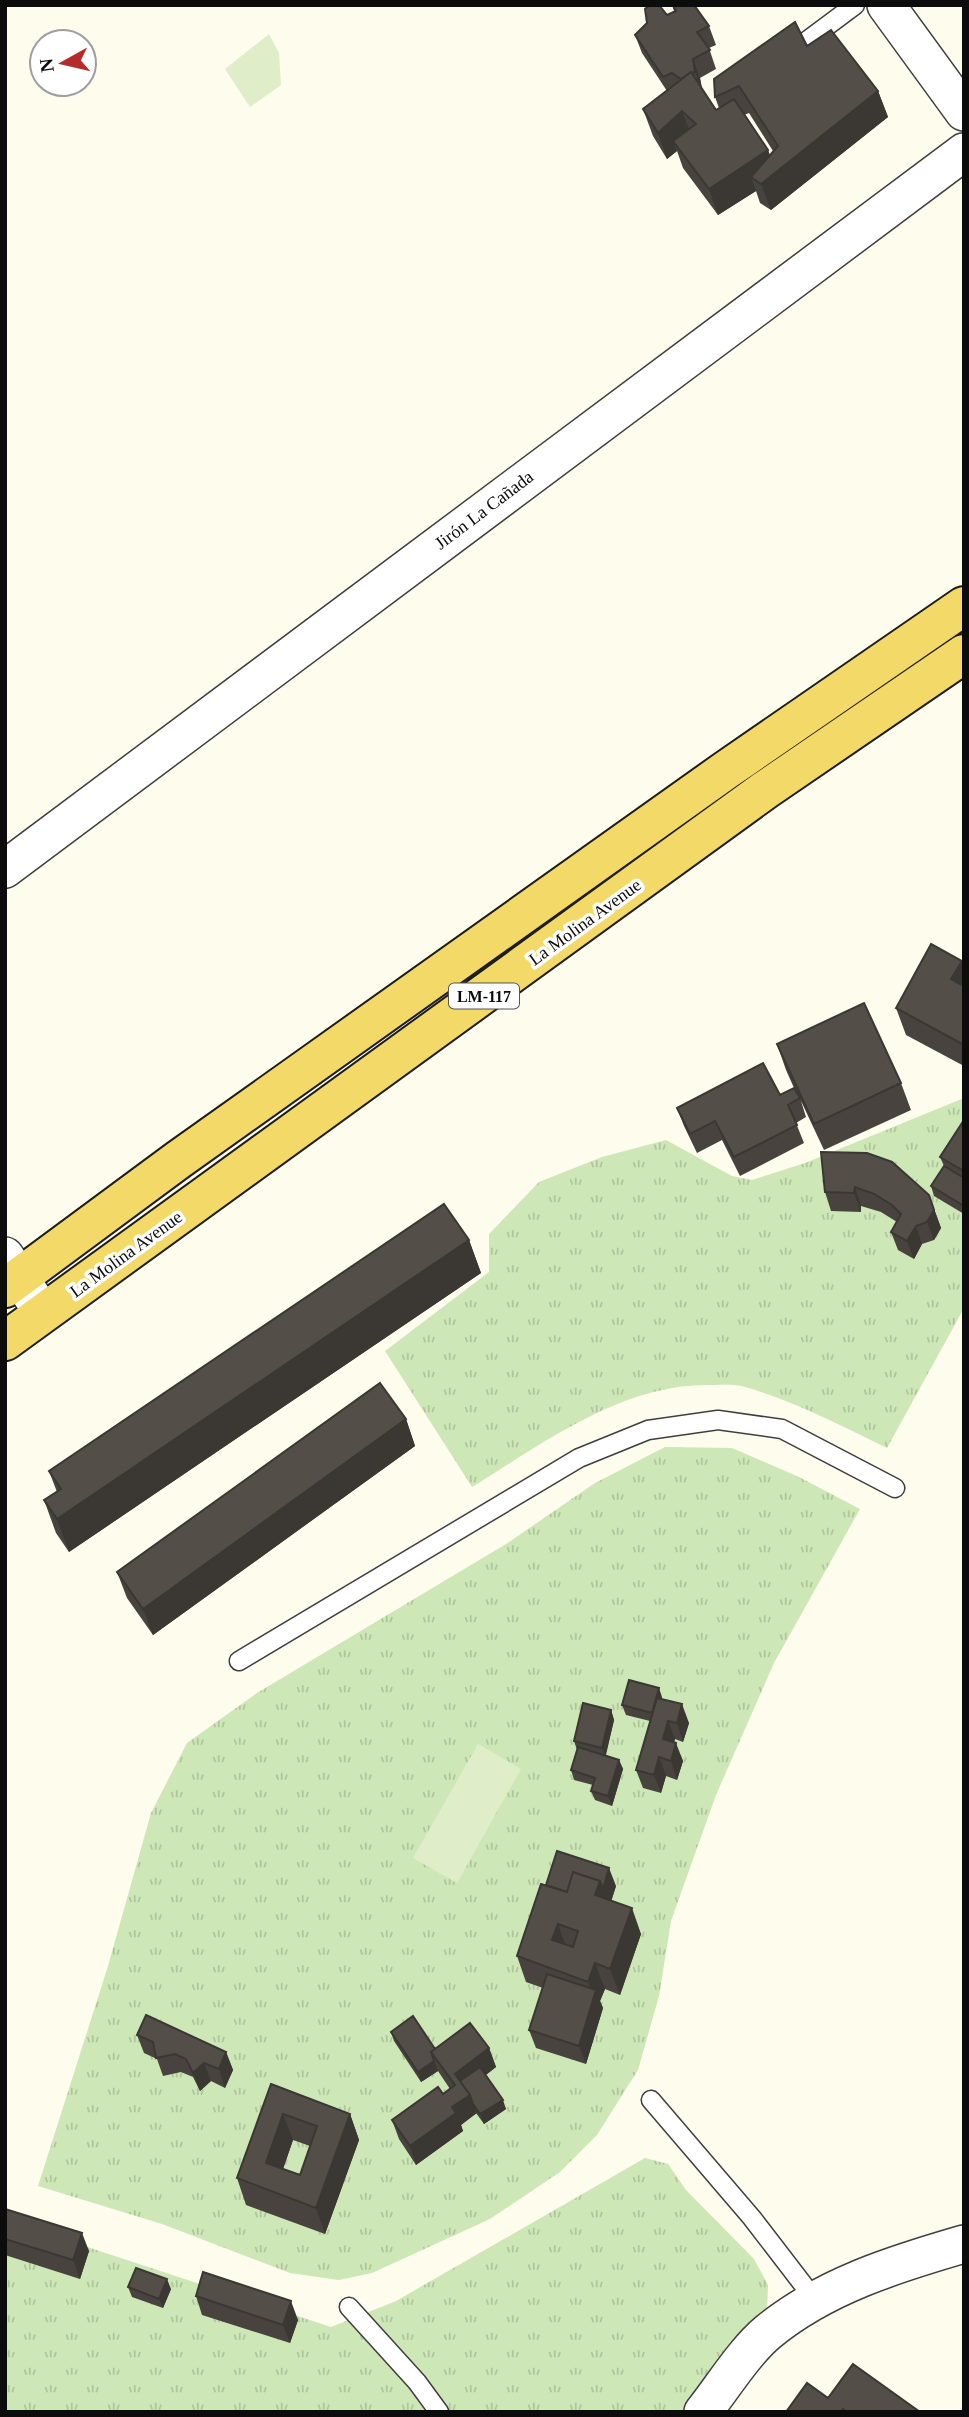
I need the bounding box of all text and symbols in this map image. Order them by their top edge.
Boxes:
north arrow [28,28,98,98]
text: N [35,57,58,74]
street label: Jirón La Cañada [431,467,537,553]
street label: La Molina Avenue [525,875,645,969]
road number: LM-117 [449,984,519,1008]
street label: La Molina Avenue [66,1207,186,1301]

